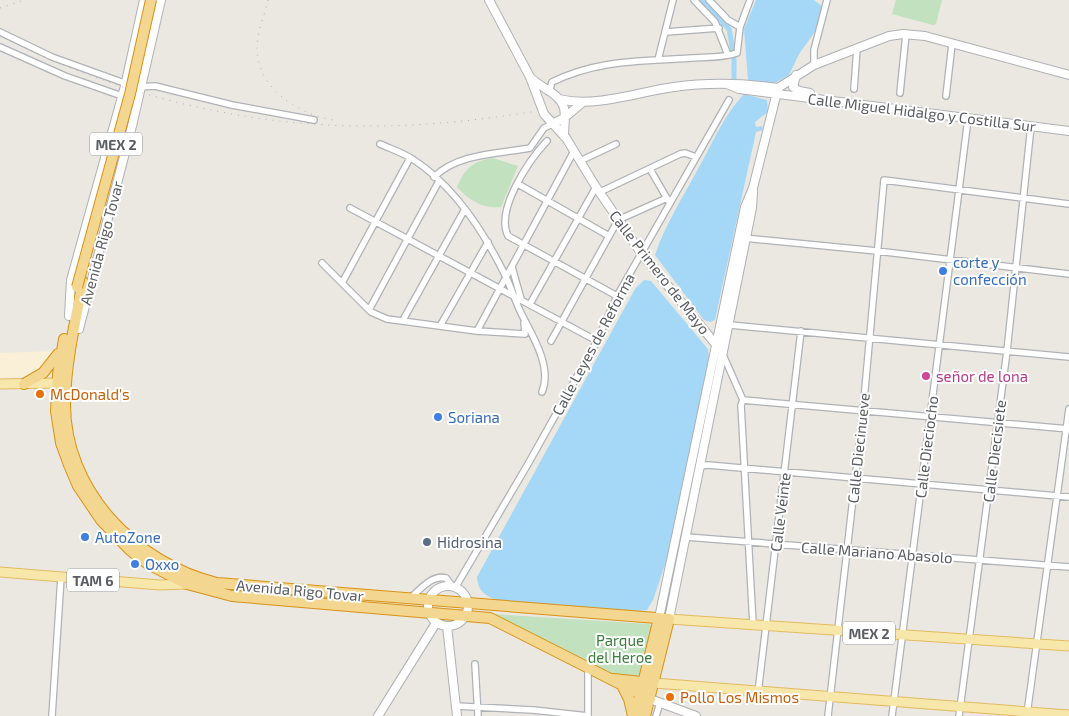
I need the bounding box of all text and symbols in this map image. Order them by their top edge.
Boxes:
street label: Calle Miguel Hidalgo y Costilla Sur [807,89,1037,135]
road number: MEX 2 [90,132,142,156]
street label: Avenida Rigo Tovar [76,179,126,307]
street label: Calle Primero de Mayo [606,206,714,338]
place label: corte y confección [953,253,1027,288]
marker: corte y confección [937,265,949,277]
street label: Calle Leyes de Reforma [548,270,638,418]
place label: señor de lona [936,367,1028,385]
marker: señor de lona [920,370,932,382]
place label: McDonald's [50,385,130,403]
marker: McDonald's [34,388,46,400]
street label: Calle Diecinueve [843,392,873,504]
street label: Calle Dieciocho [911,395,941,499]
street label: Calle Diecisiete [979,399,1009,503]
place label: Soriana [448,408,500,426]
marker: Soriana [432,411,444,423]
street label: Calle Veinte [766,471,794,553]
place label: AutoZone [95,528,161,546]
marker: AutoZone [79,531,91,543]
place label: Hidrosina [437,533,502,551]
marker: Hidrosina [421,536,433,548]
street label: Calle Mariano Abasolo [801,538,953,566]
place label: Oxxo [145,555,179,573]
marker: Oxxo [129,558,141,570]
road number: TAM 6 [67,568,119,592]
street label: Avenida Rigo Tovar [235,575,365,605]
road number: MEX 2 [843,622,895,644]
park label: Parque del Heroe [588,631,652,666]
place label: Pollo Los Mismos [680,688,799,706]
marker: Pollo Los Mismos [664,691,676,703]

